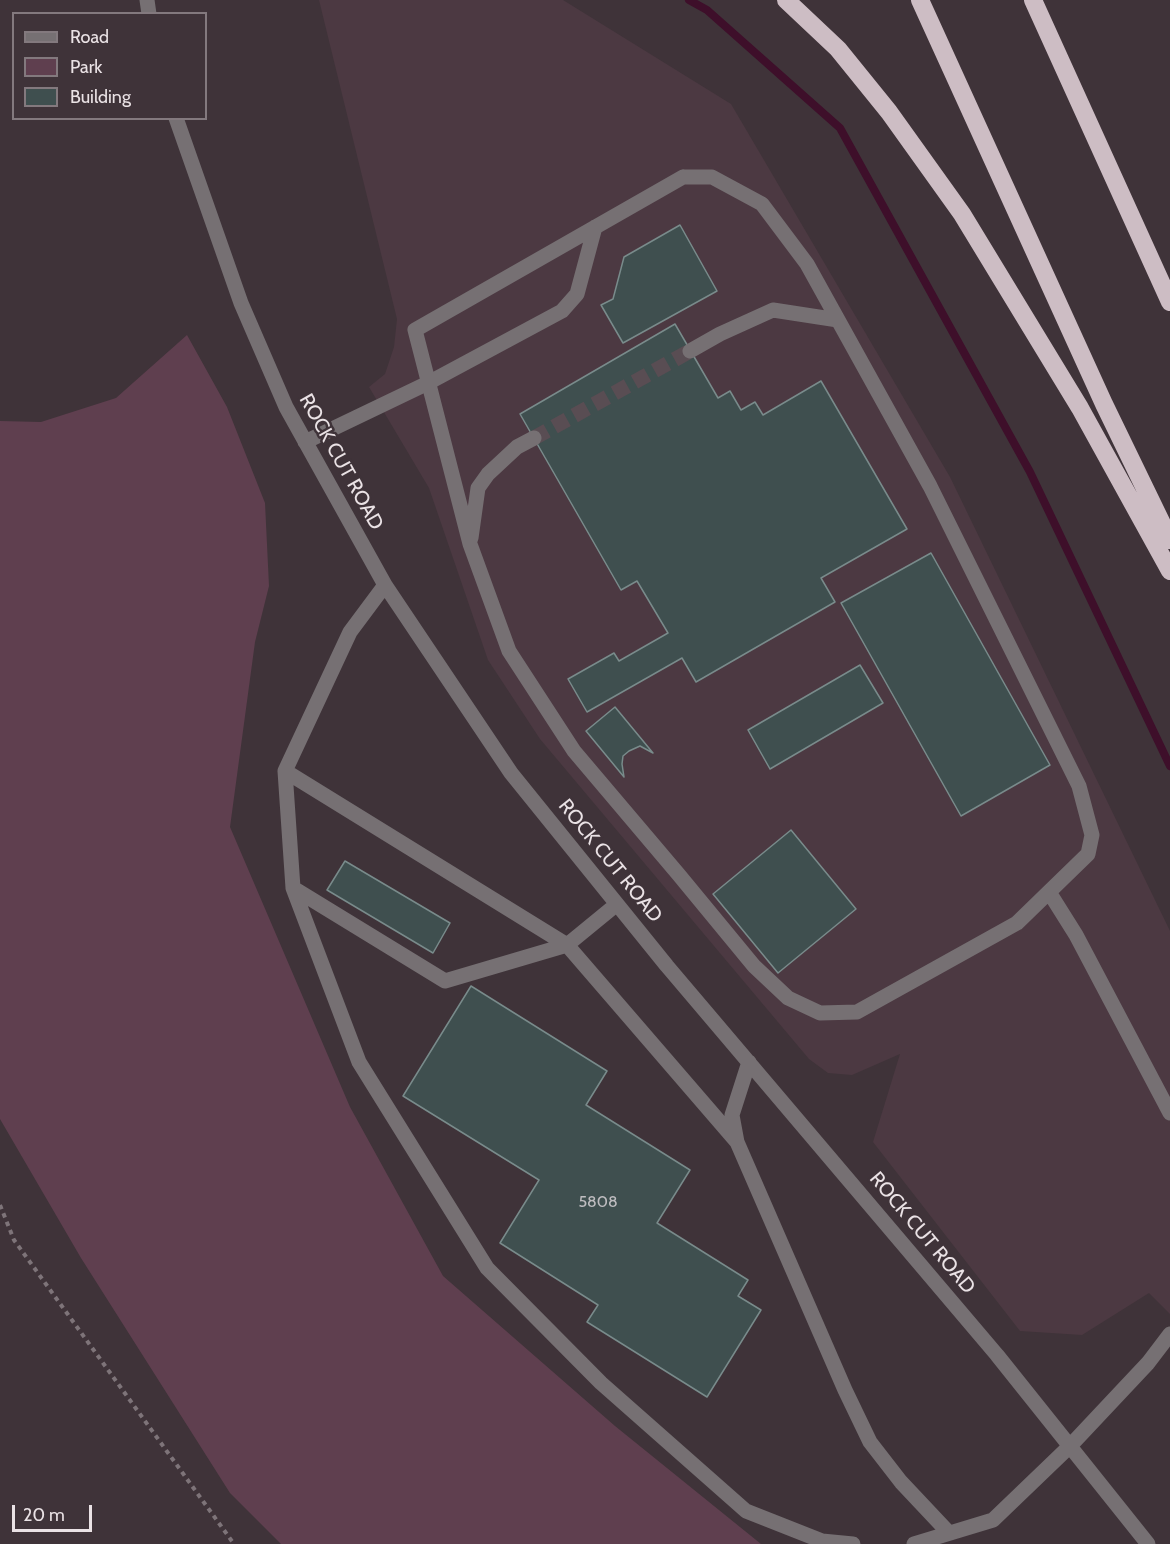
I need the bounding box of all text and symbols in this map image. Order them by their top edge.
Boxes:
legend [12,12,207,120]
text: Road [70,26,109,48]
text: Park [70,56,102,78]
text: Building [70,86,131,108]
street label: ROCK CUT ROAD [294,390,388,534]
street label: ROCK CUT ROAD [553,795,667,927]
street label: ROCK CUT ROAD [864,1167,980,1299]
house number: 5808 [578,1192,618,1212]
scale bar [15,1493,94,1531]
text: 20 m [23,1504,65,1526]

